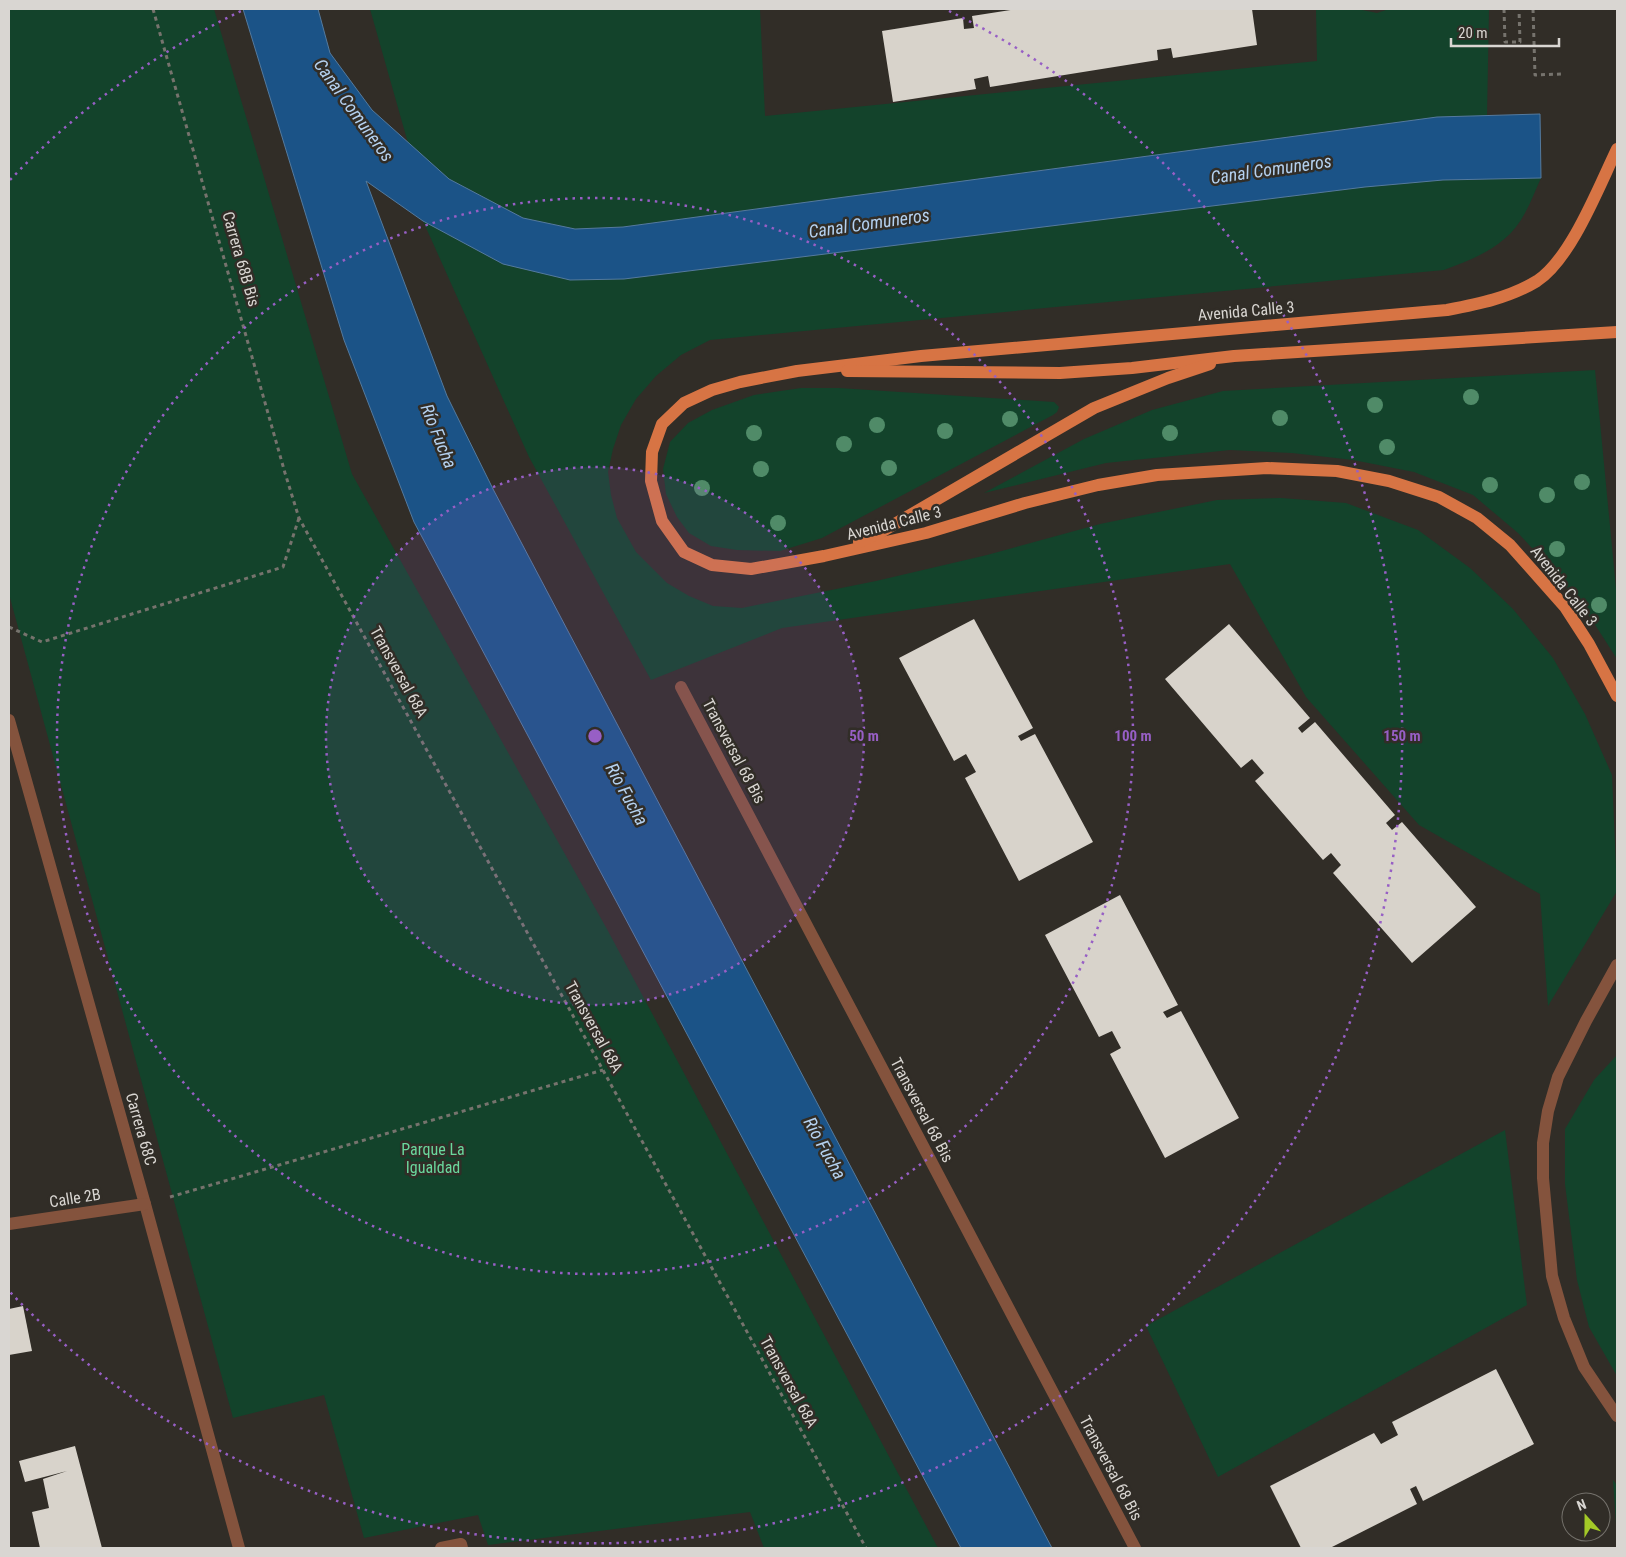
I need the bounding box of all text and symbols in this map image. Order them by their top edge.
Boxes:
scale bar [1451,15,1558,47]
text: 20 m [1458,24,1488,42]
water label: Canal Comuneros [310,54,398,166]
water label: Canal Comuneros [1209,150,1333,188]
water label: Canal Comuneros [807,204,931,242]
street label: Carrera 68B Bis [218,209,264,309]
street label: Avenida Calle 3 [1197,297,1295,325]
water label: Río Fucha [417,401,461,471]
street label: Avenida Calle 3 [845,502,943,544]
street label: Avenida Calle 3 [1527,542,1601,630]
street label: Transversal 68A [366,623,432,721]
street label: Transversal 68 Bis [698,696,770,806]
centre of rings [586,727,604,745]
text: 50 m [849,727,879,745]
text: 100 m [1114,727,1152,745]
text: 150 m [1383,727,1421,745]
water label: Río Fucha [601,759,653,829]
street label: Transversal 68A [561,978,627,1076]
street label: Transversal 68 Bis [886,1055,958,1165]
street label: Carrera 68C [122,1091,160,1167]
water label: Río Fucha [799,1113,851,1183]
park label: Parque La Igualdad [401,1140,465,1177]
street label: Calle 2B [48,1185,102,1211]
street label: Transversal 68A [756,1333,822,1431]
street label: Transversal 68 Bis [1075,1413,1147,1523]
north arrow [1561,1492,1611,1542]
text: N [1574,1496,1588,1514]

